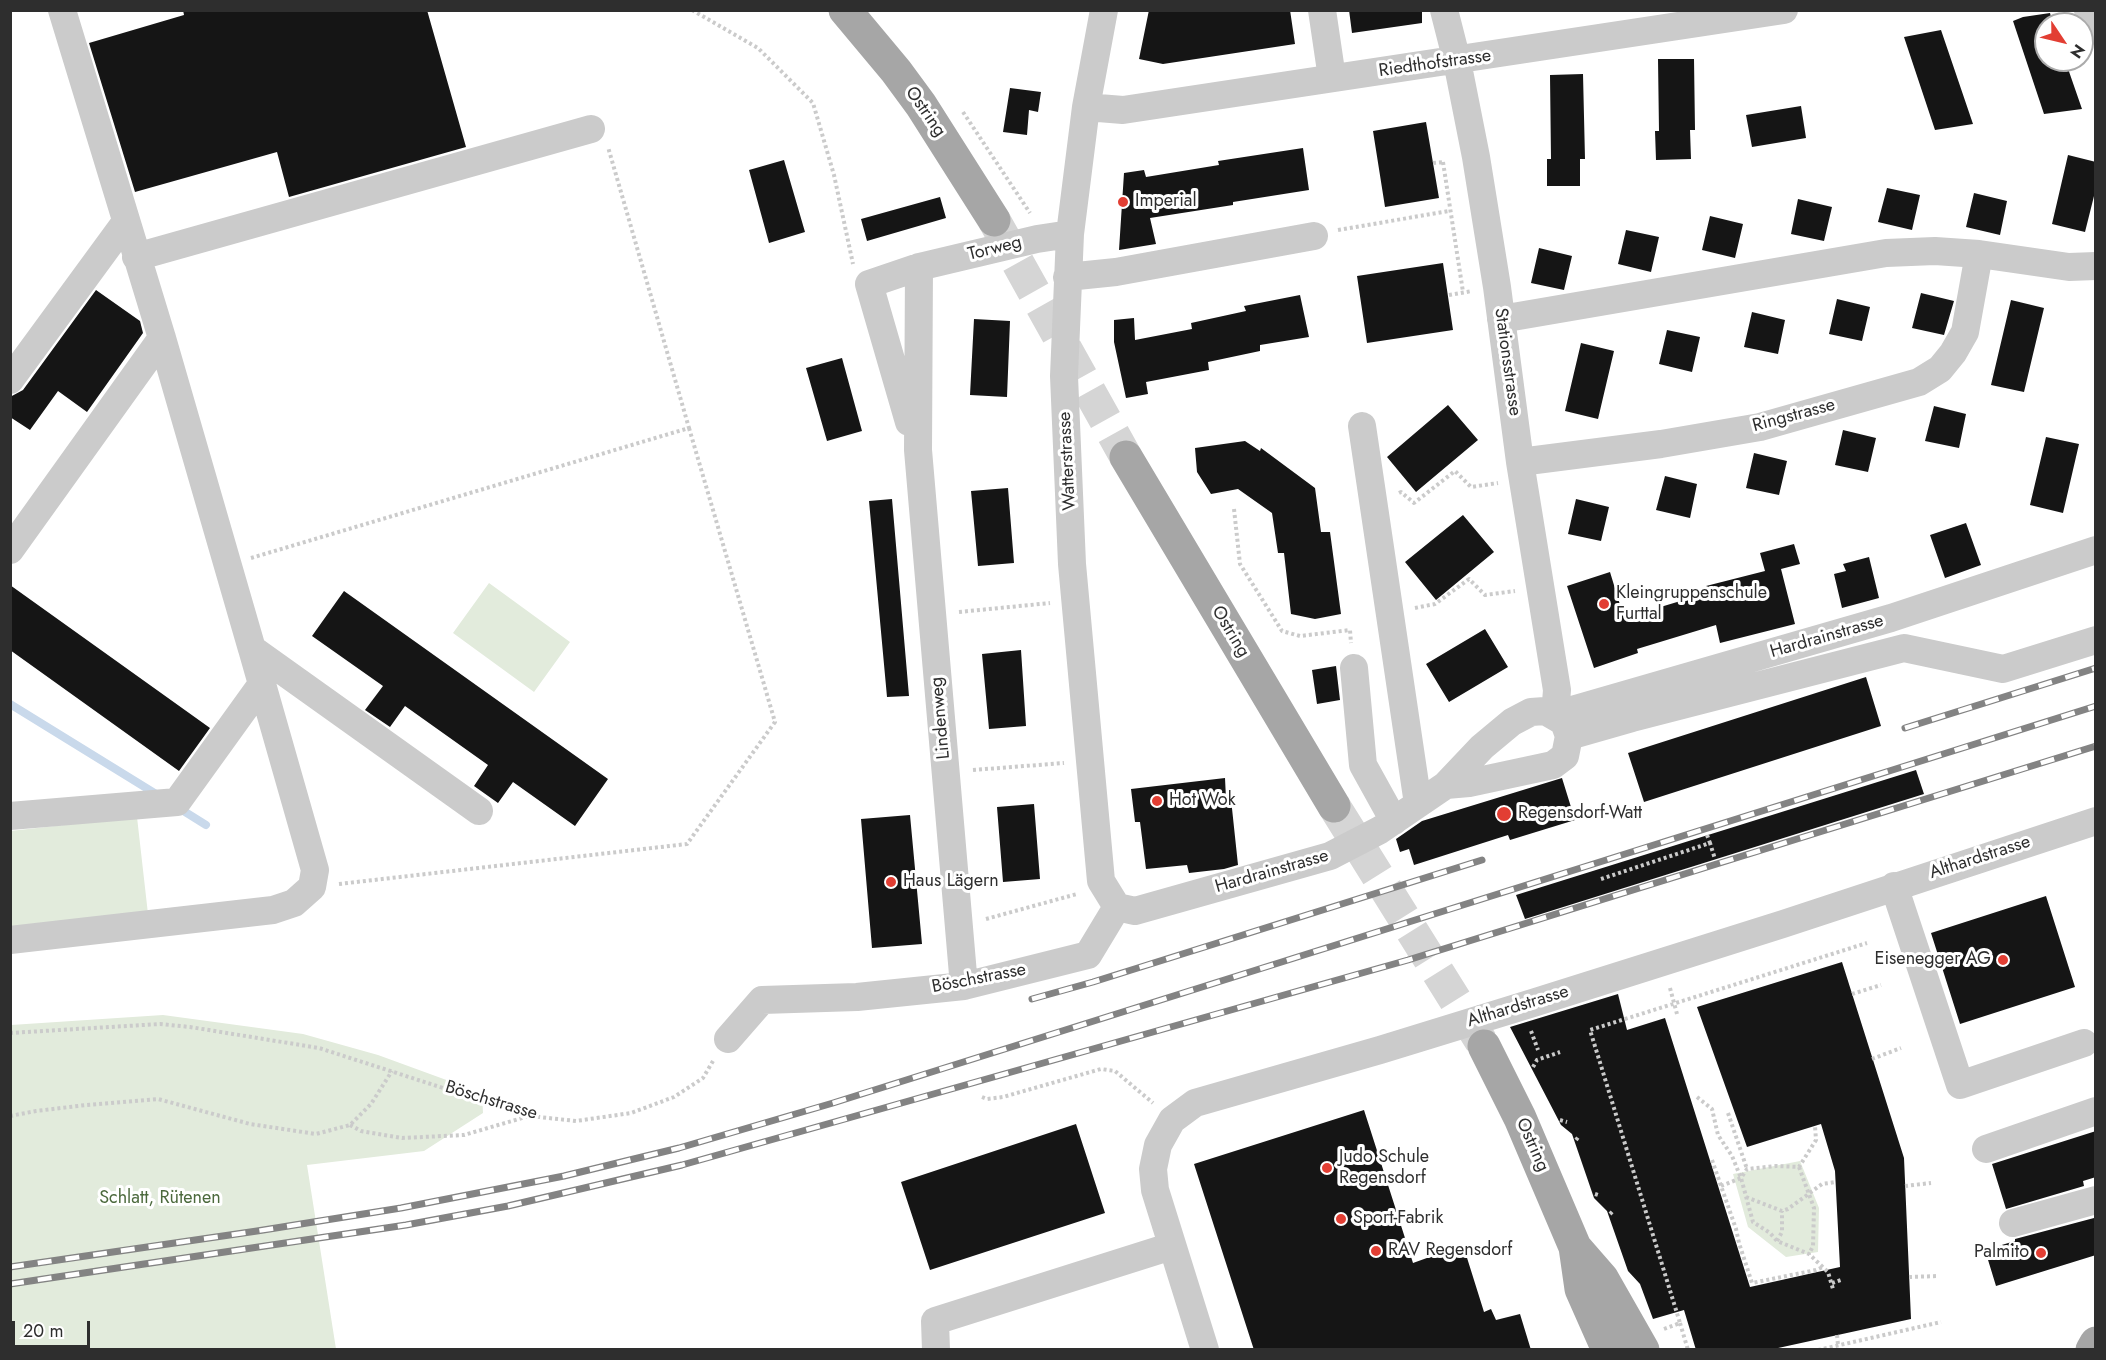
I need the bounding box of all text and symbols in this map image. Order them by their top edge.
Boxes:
north arrow [2034,12,2094,72]
text: N [2064,40,2091,63]
street label: Riedthofstrasse [1377,45,1493,83]
street label: Ostring [900,83,950,141]
place label: Imperial [1135,191,1197,213]
marker: Imperial [1116,195,1130,209]
street label: Torweg [966,232,1024,266]
street label: Stationsstrasse [1489,307,1525,417]
street label: Ringstrasse [1750,395,1838,437]
street label: Watterstrasse [1055,411,1081,511]
place label: Kleingruppenschule Furttal [1616,583,1767,626]
marker: Kleingruppenschule Furttal [1597,597,1611,611]
street label: Ostring [1206,602,1254,662]
street label: Hardrainstrasse [1768,610,1886,664]
street label: Lindenweg [927,676,955,760]
place label: Hot Wok [1169,790,1236,812]
marker: Hot Wok [1150,794,1164,808]
place label: Regensdorf-Watt [1518,803,1642,825]
marker: Regensdorf-Watt [1495,805,1513,823]
street label: Althardstrasse [1927,831,2033,885]
street label: Hardrainstrasse [1213,845,1331,899]
place label: Haus Lägern [903,871,999,893]
marker: Haus Lägern [884,875,898,889]
place label: Eisenegger AG [1875,949,1991,971]
marker: Eisenegger AG [1996,953,2010,967]
street label: Böschstrasse [930,959,1028,999]
street label: Althardstrasse [1465,981,1571,1033]
street label: Böschstrasse [442,1077,540,1125]
street label: Ostring [1511,1115,1553,1175]
place label: Judo Schule Regensdorf [1339,1147,1429,1190]
marker: Judo Schule Regensdorf [1320,1161,1334,1175]
park label: Schlatt, Rütenen [99,1188,221,1210]
place label: Sport-Fabrik [1353,1208,1443,1230]
marker: Sport-Fabrik [1334,1212,1348,1226]
place label: RAV Regensdorf [1388,1240,1512,1262]
place label: Palmito [1974,1242,2029,1264]
marker: RAV Regensdorf [1369,1244,1383,1258]
marker: Palmito [2034,1246,2048,1260]
scale bar [15,1309,93,1347]
text: 20 m [23,1318,63,1344]

